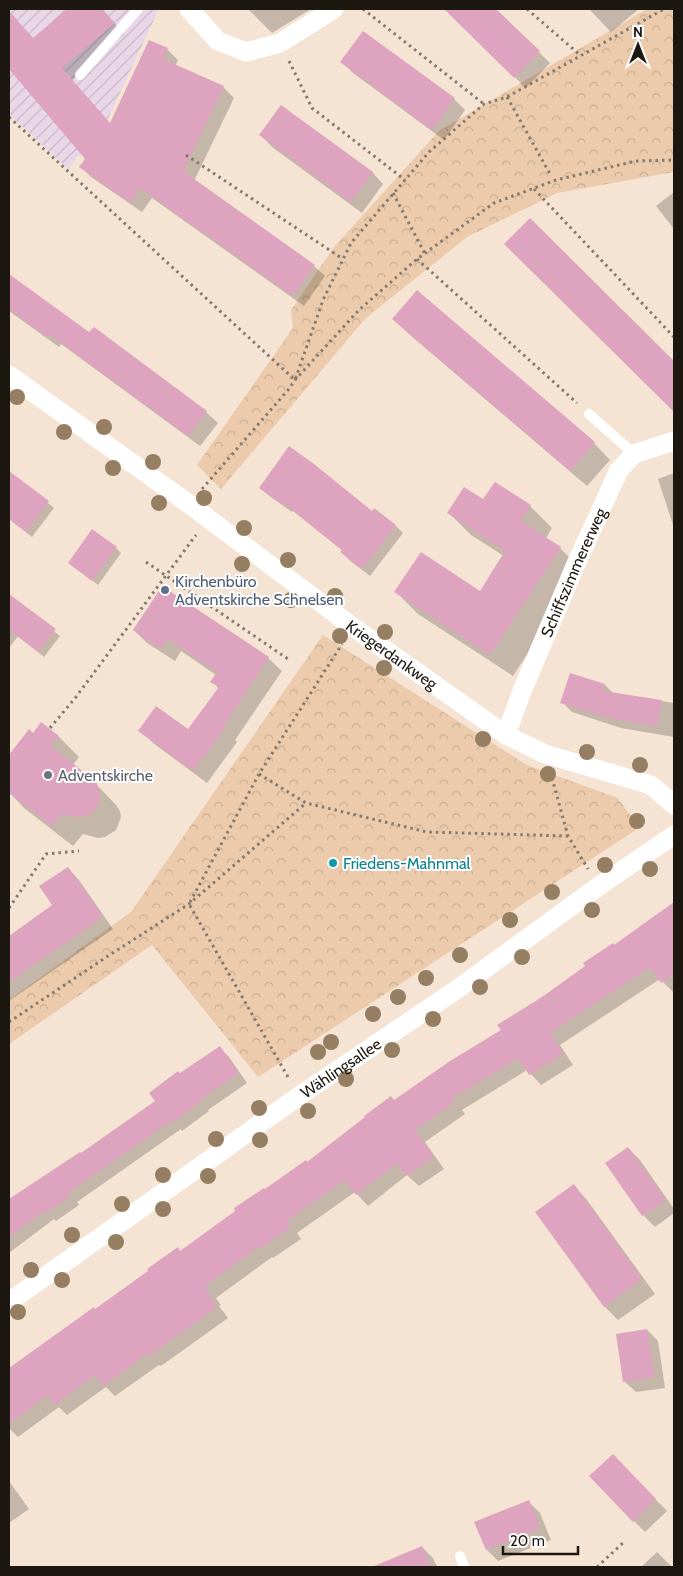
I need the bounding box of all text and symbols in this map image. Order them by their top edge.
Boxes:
north arrow [613,20,663,70]
text: N [633,23,643,41]
street label: Schiffszimmererweg [537,504,610,640]
place label: Kirchenbüro Adventskirche Schnelsen [175,572,343,609]
marker: Kirchenbüro Adventskirche Schnelsen [159,584,171,596]
street label: Kriegerdankweg [342,616,442,694]
place label: Adventskirche [58,766,153,785]
marker: Adventskirche [42,769,54,781]
place label: Friedens-Mahnmal [343,854,471,873]
marker: Friedens-Mahnmal [327,857,339,869]
street label: Wählingsallee [297,1034,385,1102]
scale bar [503,1524,578,1556]
text: 20 m [510,1532,545,1550]

